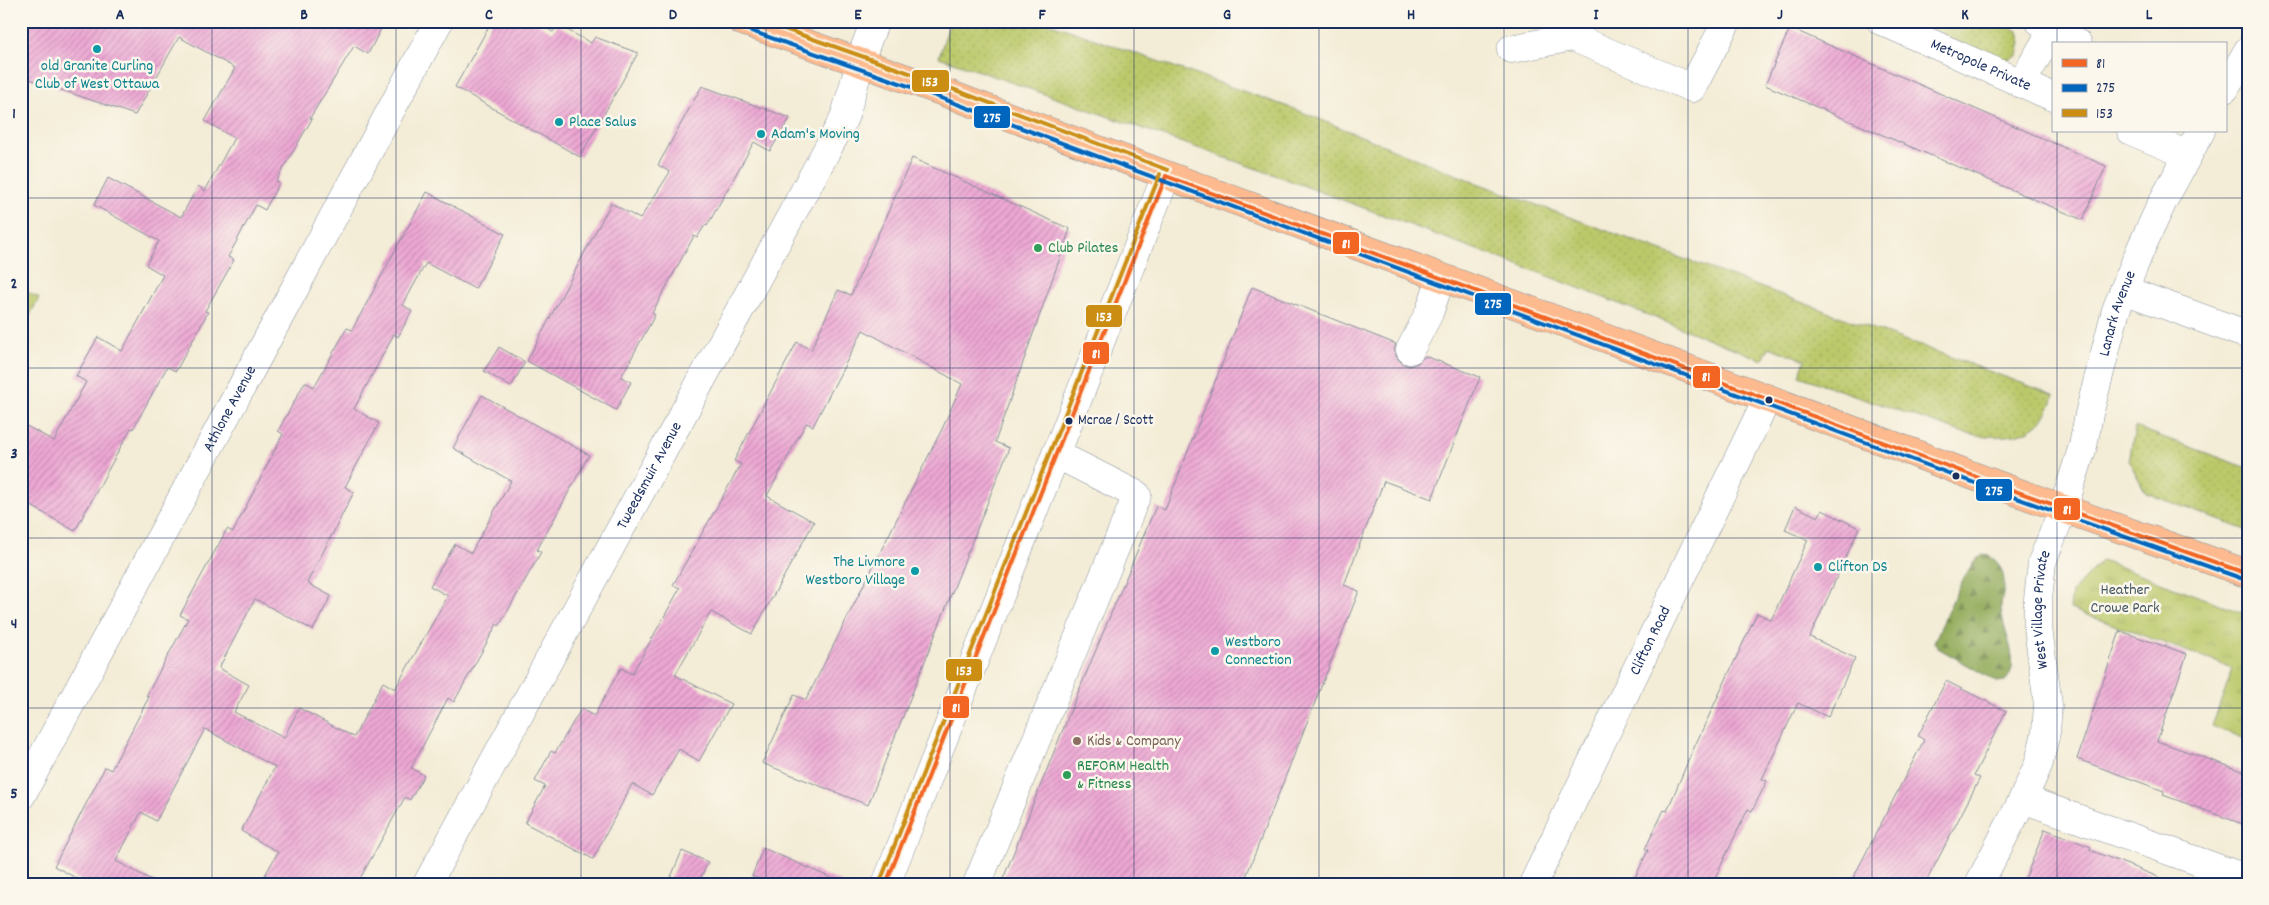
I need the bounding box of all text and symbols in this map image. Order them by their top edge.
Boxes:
text: A [116,4,125,27]
text: B [300,4,308,27]
text: C [485,4,493,27]
text: D [669,4,678,27]
text: E [854,4,862,27]
text: F [1038,4,1046,27]
text: G [1223,4,1231,27]
text: H [1407,4,1415,27]
text: I [1594,4,1600,27]
text: J [1777,4,1783,27]
text: K [1961,4,1969,27]
text: L [2146,4,2153,27]
street label: Metropole Private [1927,33,2035,97]
legend [2052,42,2226,132]
marker: old Granite Curling Club of West Ottawa [91,43,103,55]
text: 81 [2096,54,2105,76]
place label: old Granite Curling Club of West Ottawa [35,55,160,96]
line badge: 153 [911,69,950,93]
text: 153 [922,73,938,93]
text: 275 [2096,78,2115,100]
text: 1 [12,103,16,126]
text: 153 [2096,104,2113,126]
line badge: 275 [973,105,1011,129]
text: 275 [983,109,1001,129]
place label: Place Salus [569,111,637,134]
marker: Place Salus [553,116,565,128]
place label: Adam's Moving [771,123,860,146]
marker: Adam's Moving [755,128,767,140]
line badge: 81 [1332,231,1360,255]
text: 81 [1342,235,1350,255]
place label: Club Pilates [1048,237,1119,260]
marker: Club Pilates [1032,242,1044,254]
street label: Lanark Avenue [2093,267,2142,359]
text: 2 [11,273,18,296]
line badge: 275 [1474,292,1512,316]
text: 275 [1484,295,1502,315]
line badge: 153 [1085,304,1123,328]
text: 153 [1096,308,1112,328]
line badge: 81 [1082,341,1110,365]
text: 81 [1092,345,1100,365]
street label: Athlone Avenue [197,362,263,456]
line badge: 81 [1692,365,1721,389]
text: 81 [1702,368,1710,388]
unlabelled marker [1764,395,1774,405]
place label: Mcrae / Scott [1078,410,1154,432]
marker: Mcrae / Scott [1064,416,1074,426]
street label: Tweedsmuir Avenue [611,418,688,534]
text: 3 [10,443,18,466]
unlabelled marker [1951,471,1961,481]
line badge: 275 [1975,478,2013,502]
text: 275 [1985,482,2003,502]
line badge: 81 [2053,497,2081,521]
text: 81 [2063,501,2071,521]
street label: West Village Private [2027,547,2057,670]
place label: The Livmore Westboro Village [806,551,905,592]
place label: Clifton DS [1828,556,1888,579]
marker: Clifton DS [1812,561,1824,573]
marker: The Livmore Westboro Village [909,565,921,577]
park label: Heather Crowe Park [2090,579,2160,620]
street label: Clifton Road [1624,602,1677,679]
text: 4 [11,613,17,636]
place label: Westboro Connection [1225,631,1292,672]
marker: Westboro Connection [1209,645,1221,657]
line badge: 153 [945,658,983,682]
text: 153 [956,662,972,682]
line badge: 81 [942,695,970,719]
text: 81 [952,699,960,719]
place label: Kids & Company [1087,730,1181,753]
marker: Kids & Company [1071,735,1083,747]
place label: REFORM Health & Fitness [1077,755,1169,796]
marker: REFORM Health & Fitness [1061,769,1073,781]
text: 5 [10,783,18,806]

